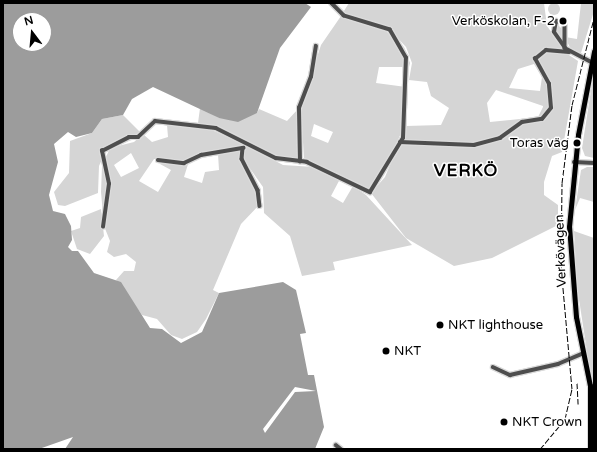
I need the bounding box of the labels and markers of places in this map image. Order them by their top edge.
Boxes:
place label: Verköskolan, F-2 [452,13,555,29]
marker: Verköskolan, F-2 [558,16,568,26]
place label: Toras väg [510,135,569,151]
marker: Toras väg [572,138,582,148]
place label: NKT lighthouse [448,317,543,333]
marker: NKT lighthouse [435,320,445,330]
place label: NKT [394,343,421,359]
marker: NKT [381,346,391,356]
place label: NKT Crown [512,414,582,430]
marker: NKT Crown [499,417,509,427]

